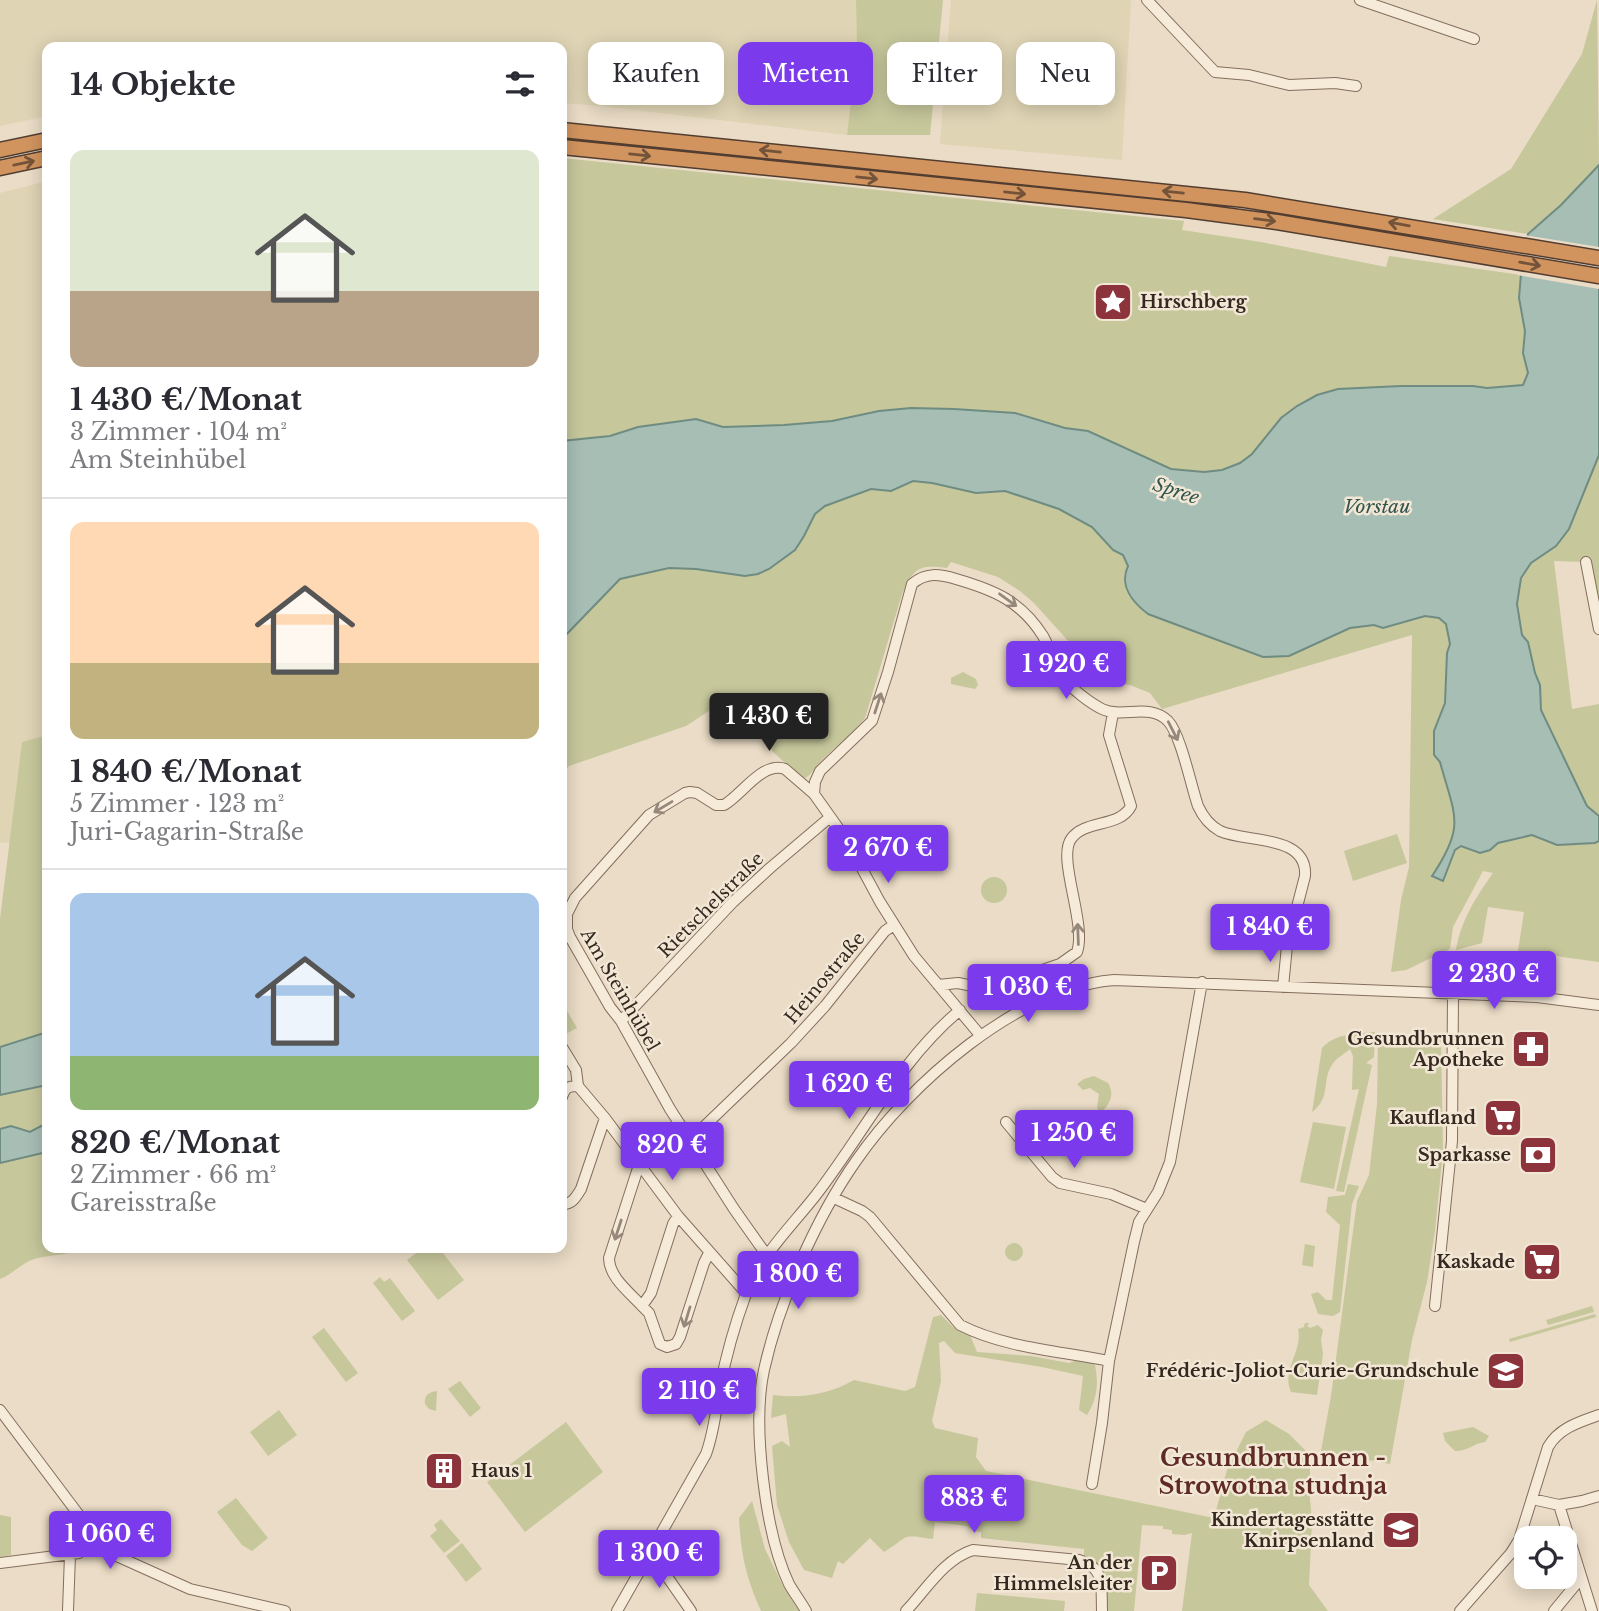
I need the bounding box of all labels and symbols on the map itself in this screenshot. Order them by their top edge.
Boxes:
one-way arrow [759,144,782,157]
one-way arrow [628,149,651,162]
one-way arrow [12,156,35,169]
one-way arrow [855,171,877,184]
one-way arrow [1163,185,1185,198]
one-way arrow [1003,187,1025,200]
one-way arrow [1253,214,1276,227]
one-way arrow [1388,217,1410,230]
one-way arrow [1518,258,1541,271]
place icon: Hirschberg [1092,281,1134,323]
place label: Hirschberg [1140,291,1247,313]
water label: Spree [1150,473,1202,509]
water label: Vorstau [1344,495,1410,518]
one-way arrow [998,593,1017,607]
pin: 1 920 € [1001,642,1131,701]
one-way arrow [873,692,886,714]
pin: 1 430 € [704,694,834,753]
one-way arrow [1166,720,1180,741]
one-way arrow [654,800,674,814]
pin: 2 670 € [823,826,953,885]
street label: Rietschelstraße [654,848,768,962]
pin: 1 840 € [1205,904,1335,964]
one-way arrow [1072,923,1085,946]
street label: Am Steinhübel [575,924,664,1055]
street label: Heinostraße [780,928,870,1028]
pin: 2 230 € [1429,951,1559,1011]
pin: 1 030 € [963,964,1093,1024]
place label: Gesundbrunnen Apotheke [1347,1028,1504,1071]
pharmacy icon: Gesundbrunnen Apotheke [1510,1028,1552,1070]
pin: 1 620 € [784,1062,914,1121]
supermarket icon: Kaufland [1482,1097,1524,1139]
place label: Kaufland [1389,1107,1477,1129]
pin: 1 250 € [1009,1110,1139,1170]
pin: 820 € [623,1122,721,1182]
bank icon: Sparkasse [1517,1134,1559,1176]
place label: Sparkasse [1418,1144,1511,1166]
one-way arrow [611,1219,623,1241]
supermarket icon: Kaskade [1521,1241,1563,1283]
place label: Kaskade [1436,1251,1515,1273]
pin: 1 800 € [733,1252,863,1311]
one-way arrow [679,1306,692,1328]
school or university icon: Frédéric-Joliot-Curie-Grundschule [1485,1350,1527,1392]
place label: Frédéric-Joliot-Curie-Grundschule [1146,1360,1479,1382]
pin: 2 110 € [634,1368,764,1428]
district label: Gesundbrunnen - Strowotna studnja [1159,1443,1388,1500]
building icon: Haus 1 [423,1450,465,1492]
place label: Haus 1 [471,1460,532,1482]
pin: 883 € [925,1476,1023,1535]
place label: Kindertagesstätte Knirpsenland [1211,1509,1374,1552]
school or university icon: Kindertagesstätte Knirpsenland [1380,1509,1422,1551]
pin: 1 060 € [45,1512,175,1571]
pin: 1 300 € [594,1530,724,1590]
place label: An der Himmelsleiter [994,1552,1132,1595]
parking icon: An der Himmelsleiter [1138,1552,1180,1594]

